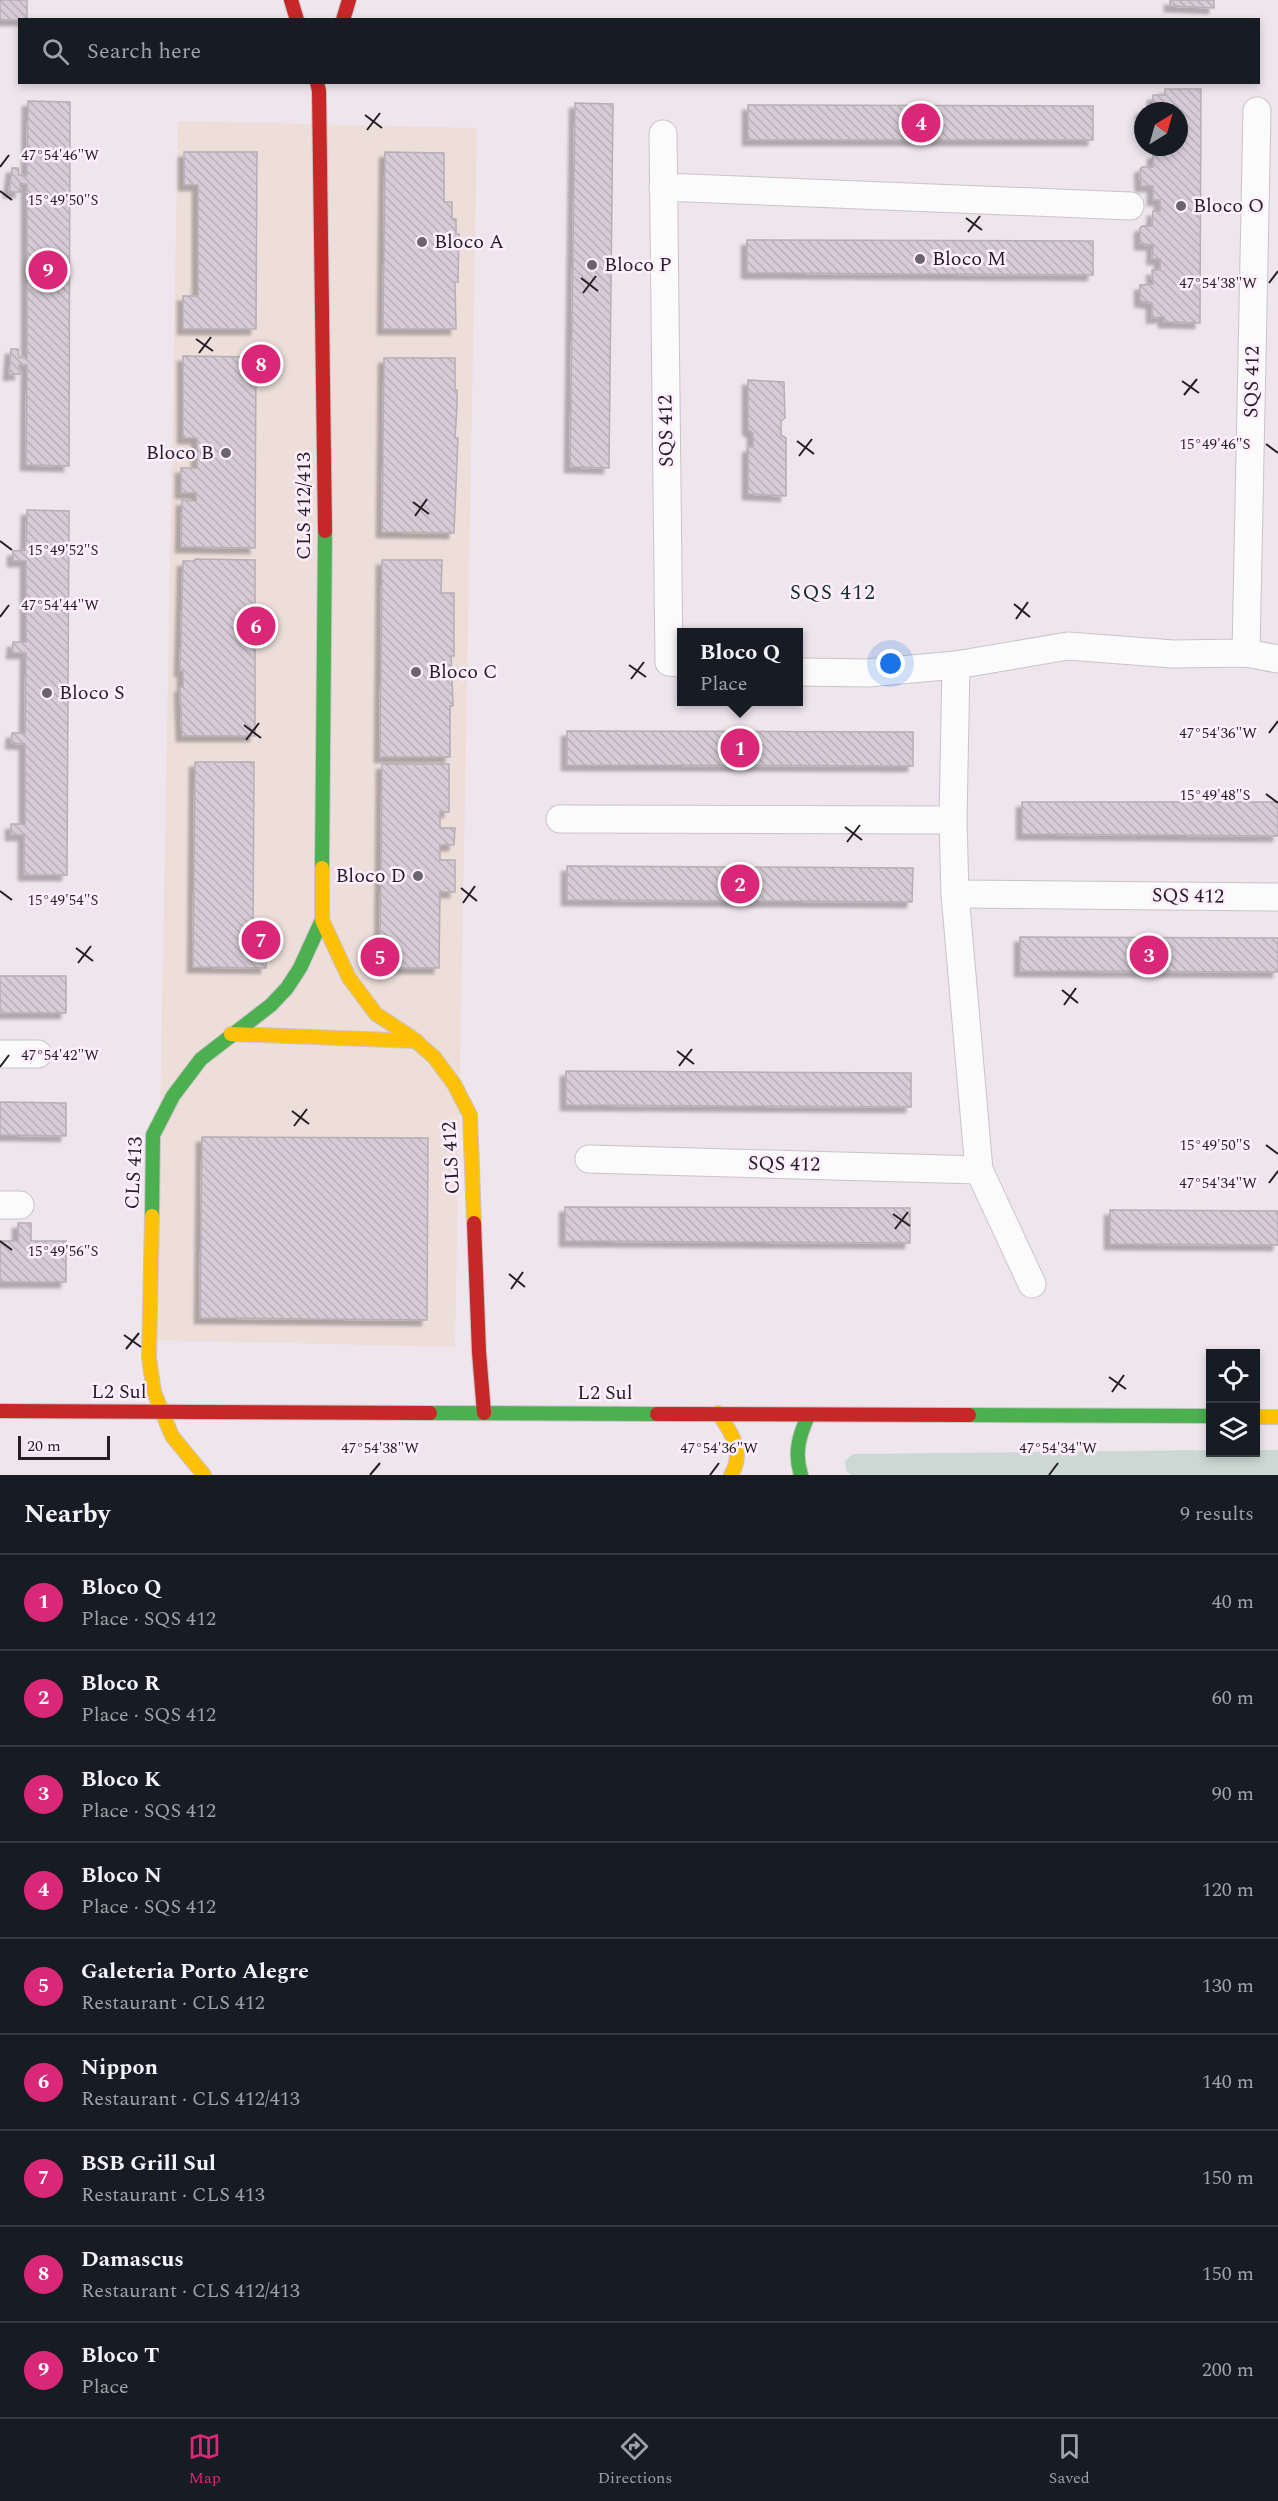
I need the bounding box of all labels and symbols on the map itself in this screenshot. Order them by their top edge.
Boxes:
pin: 4 [902,100,940,146]
north arrow [1134,102,1188,156]
text: 47°54'46"W [21,144,99,167]
text: 15°49'50"S [28,189,99,212]
place label: Bloco O [1193,191,1264,221]
marker: Bloco O [1174,199,1188,213]
place label: Bloco A [434,227,504,257]
marker: Bloco A [415,235,429,249]
place label: Bloco M [932,244,1006,274]
pin: 9 [28,248,68,292]
place label: Bloco P [604,250,672,280]
marker: Bloco M [913,252,927,266]
marker: Bloco P [585,258,599,272]
text: 47°54'38"W [1179,272,1257,295]
pin: 8 [242,342,280,386]
street label: SQS 412 [1236,346,1268,418]
street label: SQS 412 [650,395,682,467]
text: 15°49'46"S [1180,433,1251,456]
place label: Bloco B [146,438,214,468]
marker: Bloco B [219,446,233,460]
street label: CLS 412/413 [289,452,319,560]
text: 15°49'52"S [28,539,99,562]
district label: SQS 412 [790,577,876,609]
text: 47°54'44"W [21,594,99,617]
pin: 6 [236,604,276,648]
your location [876,649,905,678]
place label: Bloco C [428,657,498,687]
marker: Bloco C [409,665,423,679]
place label: Bloco S [59,678,125,708]
marker: Bloco S [40,686,54,700]
text: 47°54'36"W [1179,722,1257,745]
pin: 1 [720,726,760,771]
text: 15°49'48"S [1180,784,1251,807]
place label: Bloco D [335,861,406,891]
pin: 2 [720,862,760,906]
marker: Bloco D [411,869,425,883]
street label: SQS 412 [1152,880,1224,912]
text: 15°49'54"S [28,889,99,912]
pin: 7 [242,918,280,962]
pin: 3 [1130,932,1168,978]
pin: 5 [360,934,400,980]
text: 47°54'42"W [21,1044,99,1067]
street label: CLS 412 [434,1121,468,1195]
text: 15°49'50"S [1180,1134,1251,1157]
street label: CLS 413 [117,1136,151,1210]
street label: SQS 412 [748,1148,820,1180]
text: 47°54'34"W [1179,1172,1257,1195]
text: 15°49'56"S [28,1240,99,1263]
street label: L2 Sul [91,1377,147,1407]
street label: L2 Sul [577,1378,633,1408]
scale bar [18,1433,110,1460]
text: 47°54'38"W [341,1437,419,1460]
text: 47°54'36"W [680,1437,758,1460]
text: 47°54'34"W [1019,1437,1097,1460]

